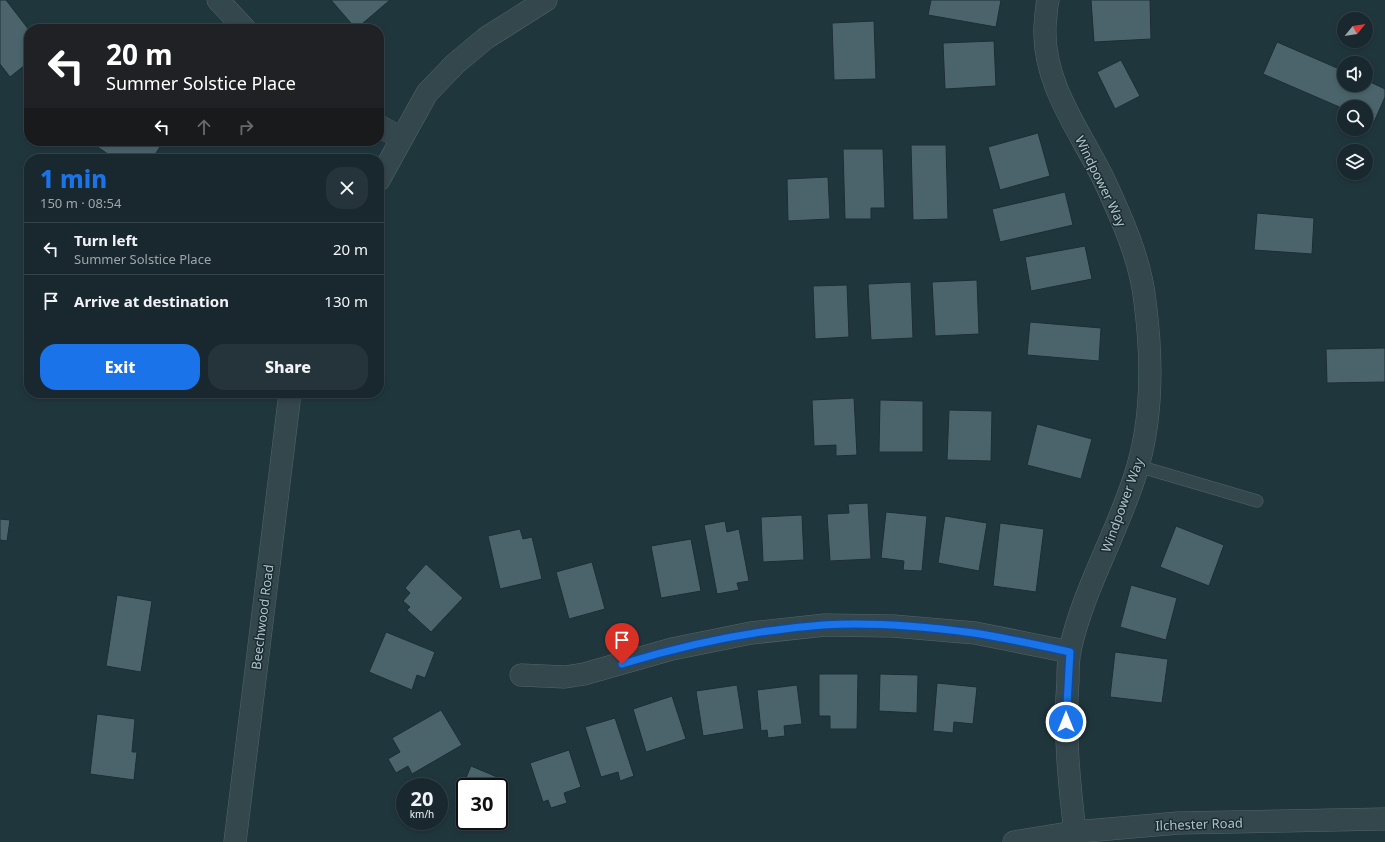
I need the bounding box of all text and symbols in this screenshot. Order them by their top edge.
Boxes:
north arrow [1337,12,1373,48]
map controls [1337,12,1373,180]
text: 20 m [106,35,173,73]
icon: left [40,40,92,92]
button: sound [1337,56,1373,92]
text: Summer Solstice Place [106,71,296,95]
button: search [1337,100,1373,136]
icon: left [151,116,173,138]
icon: ahead [193,116,215,138]
icon: right [235,116,257,138]
street label: Windpower Way [1071,133,1131,230]
button: layers [1337,144,1373,180]
text: 1 min [40,162,107,195]
button: close [326,167,368,209]
text: 150 m · 08:54 [40,194,121,212]
text: Turn left [74,230,138,250]
icon: left [40,238,62,260]
text: 20 m [333,239,368,259]
text: Summer Solstice Place [74,250,211,268]
icon: arrive [40,290,62,312]
text: Arrive at destination [74,291,229,311]
text: 130 m [324,291,368,311]
button: Exit [40,344,200,390]
button: Share [208,344,368,390]
street label: Windpower Way [1097,455,1148,555]
street label: Beechwood Road [247,563,277,671]
pin [605,623,639,664]
icon: arrive [611,629,633,651]
position arrow [1045,701,1087,743]
speed limit sign: 30 [456,778,508,830]
text: 20 [411,785,433,812]
text: km/h [410,807,434,821]
street label: Ilchester Road [1155,813,1243,835]

